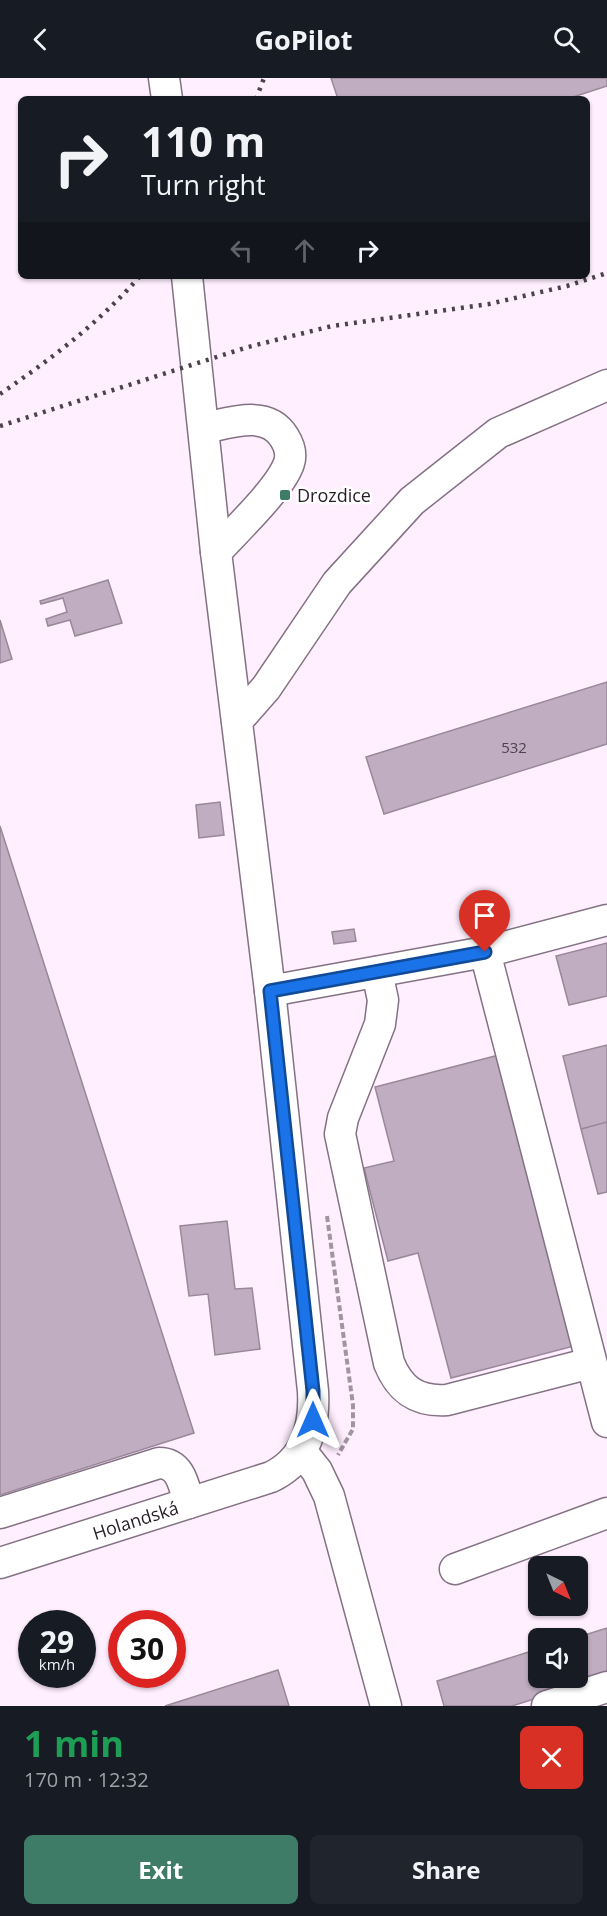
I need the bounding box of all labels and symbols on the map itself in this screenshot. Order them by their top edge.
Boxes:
place label: Drozdice [297,483,371,507]
marker: Drozdice [278,488,292,502]
house number: 532 [501,737,527,757]
pin [459,890,510,952]
position arrow [281,1388,345,1452]
street label: Holandská [89,1495,181,1545]
north arrow [528,1556,588,1616]
speed limit sign: 30 [108,1610,186,1688]

